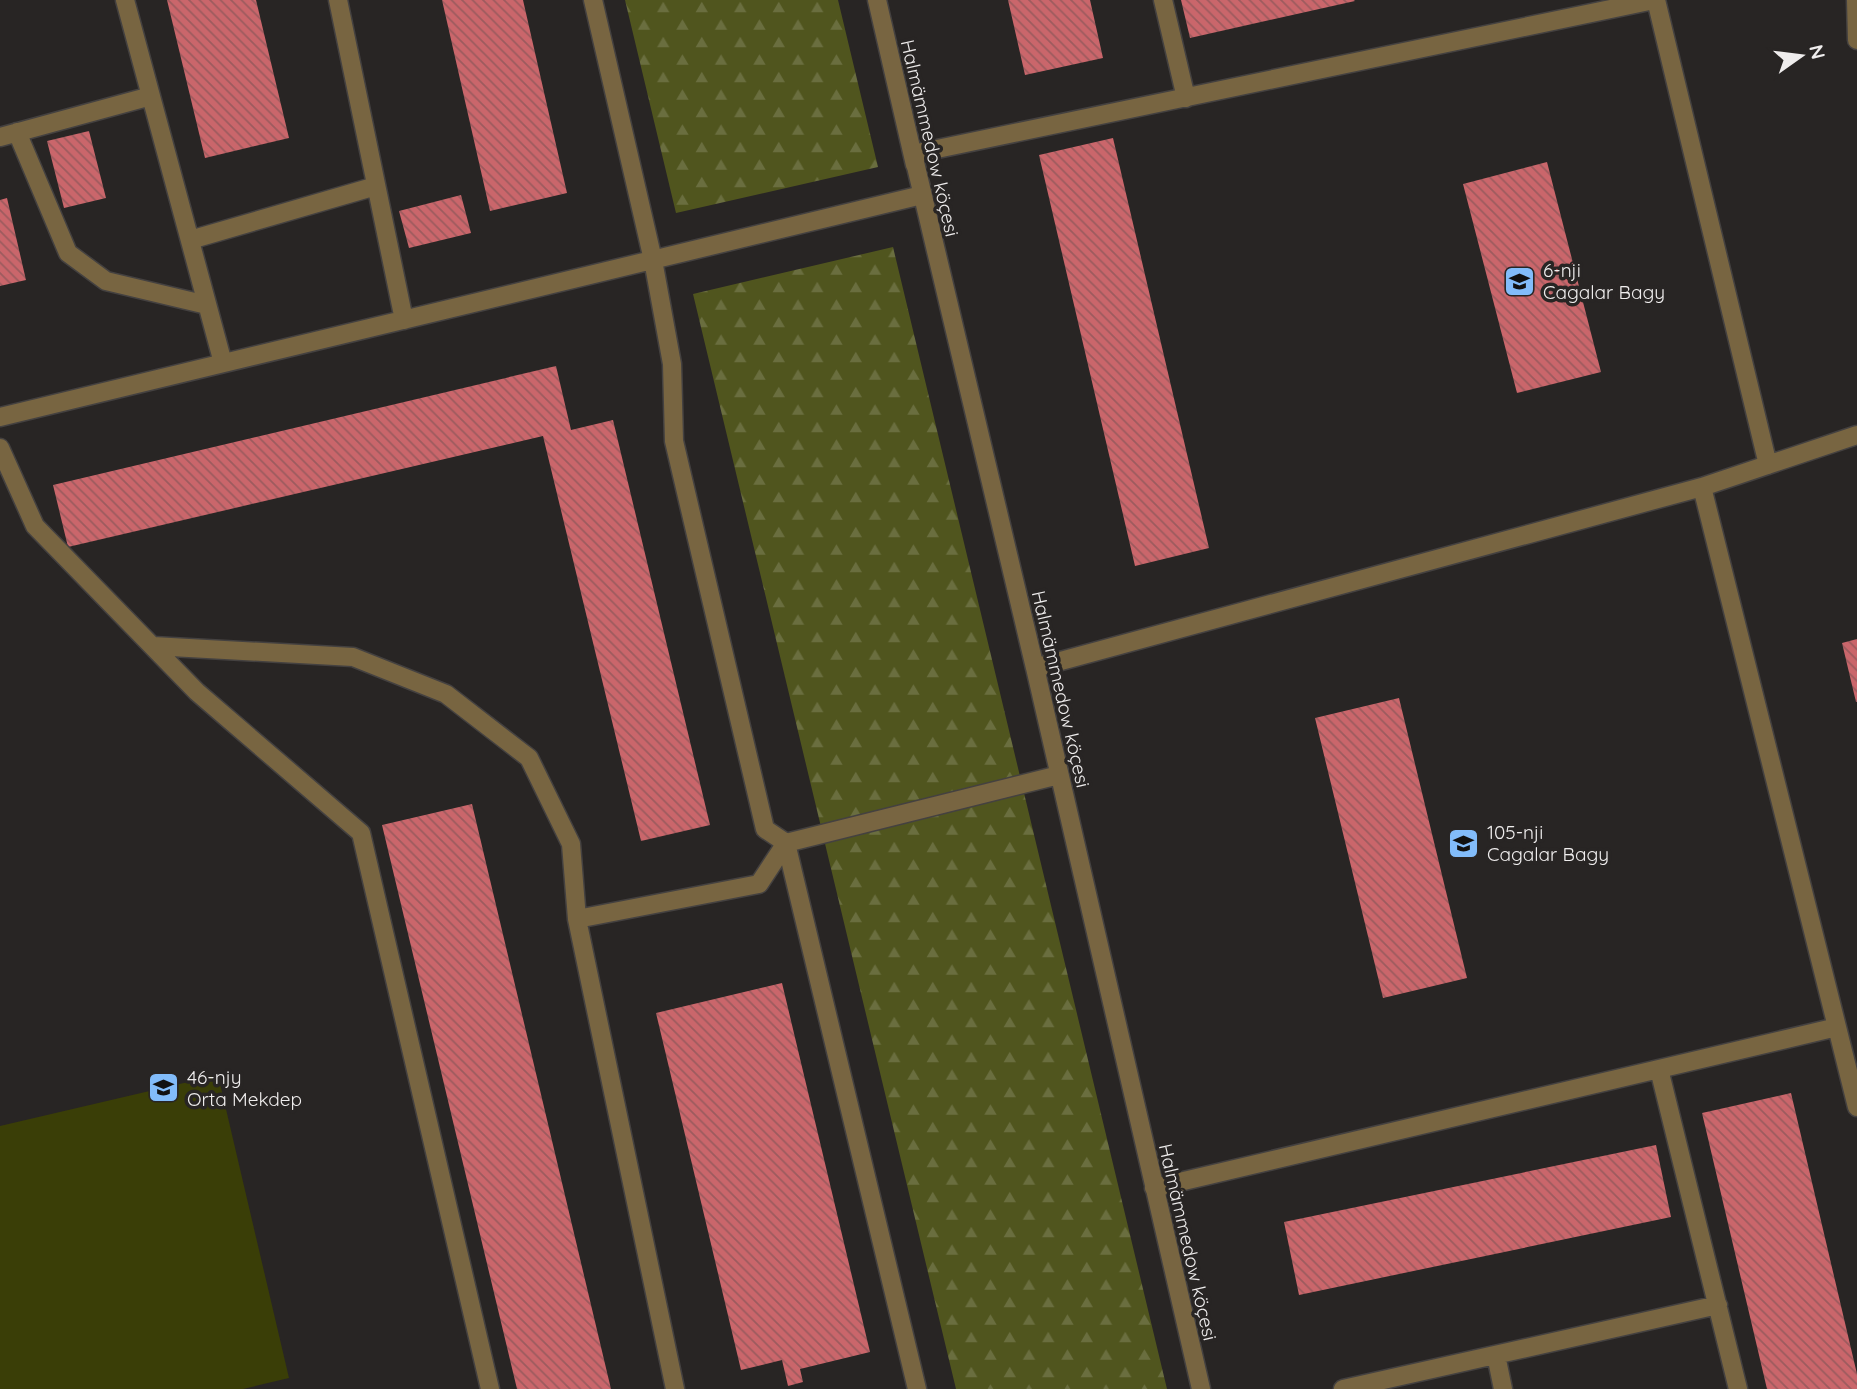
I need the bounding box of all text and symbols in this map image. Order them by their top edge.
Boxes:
north arrow [1766,21,1836,91]
street label: Halmämmedow köçesi [896,37,964,239]
text: N [1804,42,1831,62]
place label: 6-nji Cagalar Bagy [1543,258,1665,304]
school or university icon: 6-nji Cagalar Bagy [1503,264,1537,298]
street label: Halmämmedow köçesi [1027,588,1095,790]
place label: 105-nji Cagalar Bagy [1487,820,1609,866]
school or university icon: 105-nji Cagalar Bagy [1447,826,1481,860]
place label: 46-njy Orta Mekdep [187,1065,302,1111]
school or university icon: 46-njy Orta Mekdep [147,1071,181,1105]
street label: Halmämmedow köçesi [1154,1141,1222,1343]

